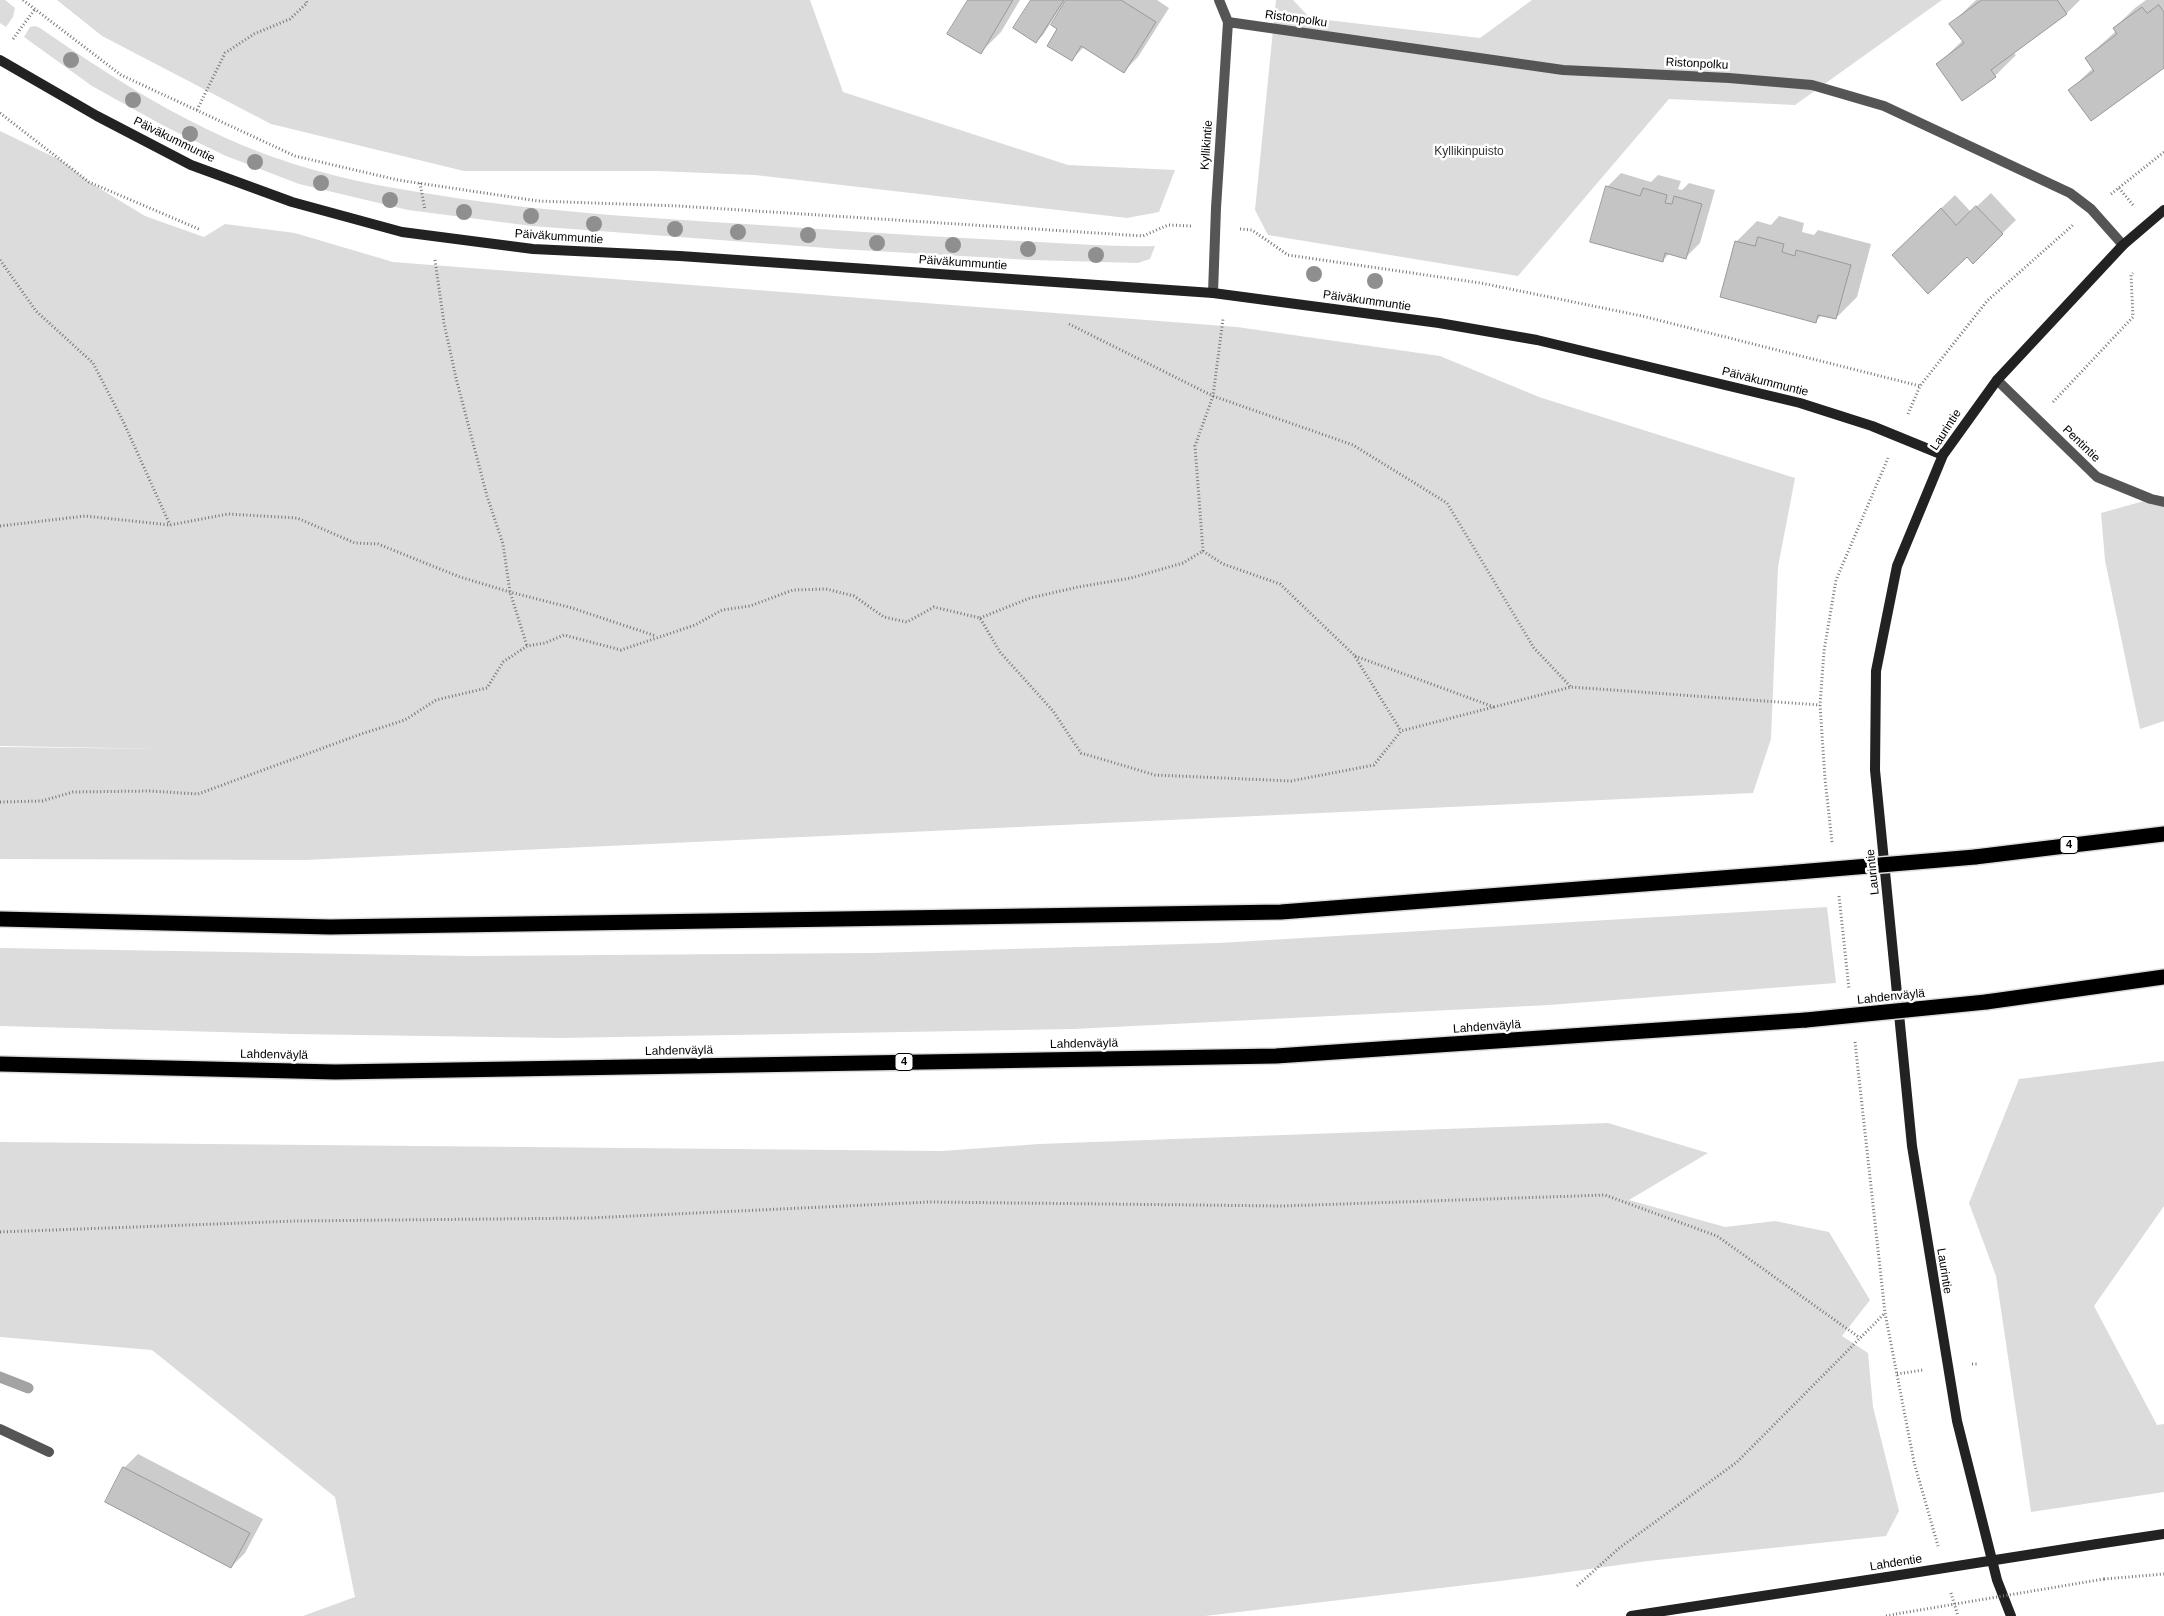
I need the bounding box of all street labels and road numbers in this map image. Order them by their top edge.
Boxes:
street label: Ristonpolku [1264,8,1328,30]
street label: Ristonpolku [1665,55,1729,73]
street label: Päiväkummuntie [131,114,217,166]
street label: Kyllikintie [1198,120,1216,170]
street label: Päiväkummuntie [514,227,604,247]
street label: Päiväkummuntie [918,253,1008,273]
street label: Päiväkummuntie [1322,288,1412,314]
street label: Päiväkummuntie [1720,364,1810,400]
street label: Laurintie [1927,407,1965,453]
street label: Pentintie [2059,423,2103,465]
road number: 4 [2060,836,2078,854]
street label: Laurintie [1863,848,1883,896]
street label: Lahdenväylä [1856,986,1926,1008]
street label: Lahdenväylä [1453,1017,1521,1037]
street label: Lahdenväylä [1050,1036,1118,1052]
street label: Lahdenväylä [645,1043,713,1059]
street label: Lahdenväylä [240,1047,308,1063]
road number: 4 [895,1054,913,1070]
street label: Laurintie [1933,1247,1955,1295]
street label: Lahdentie [1869,1552,1923,1574]

